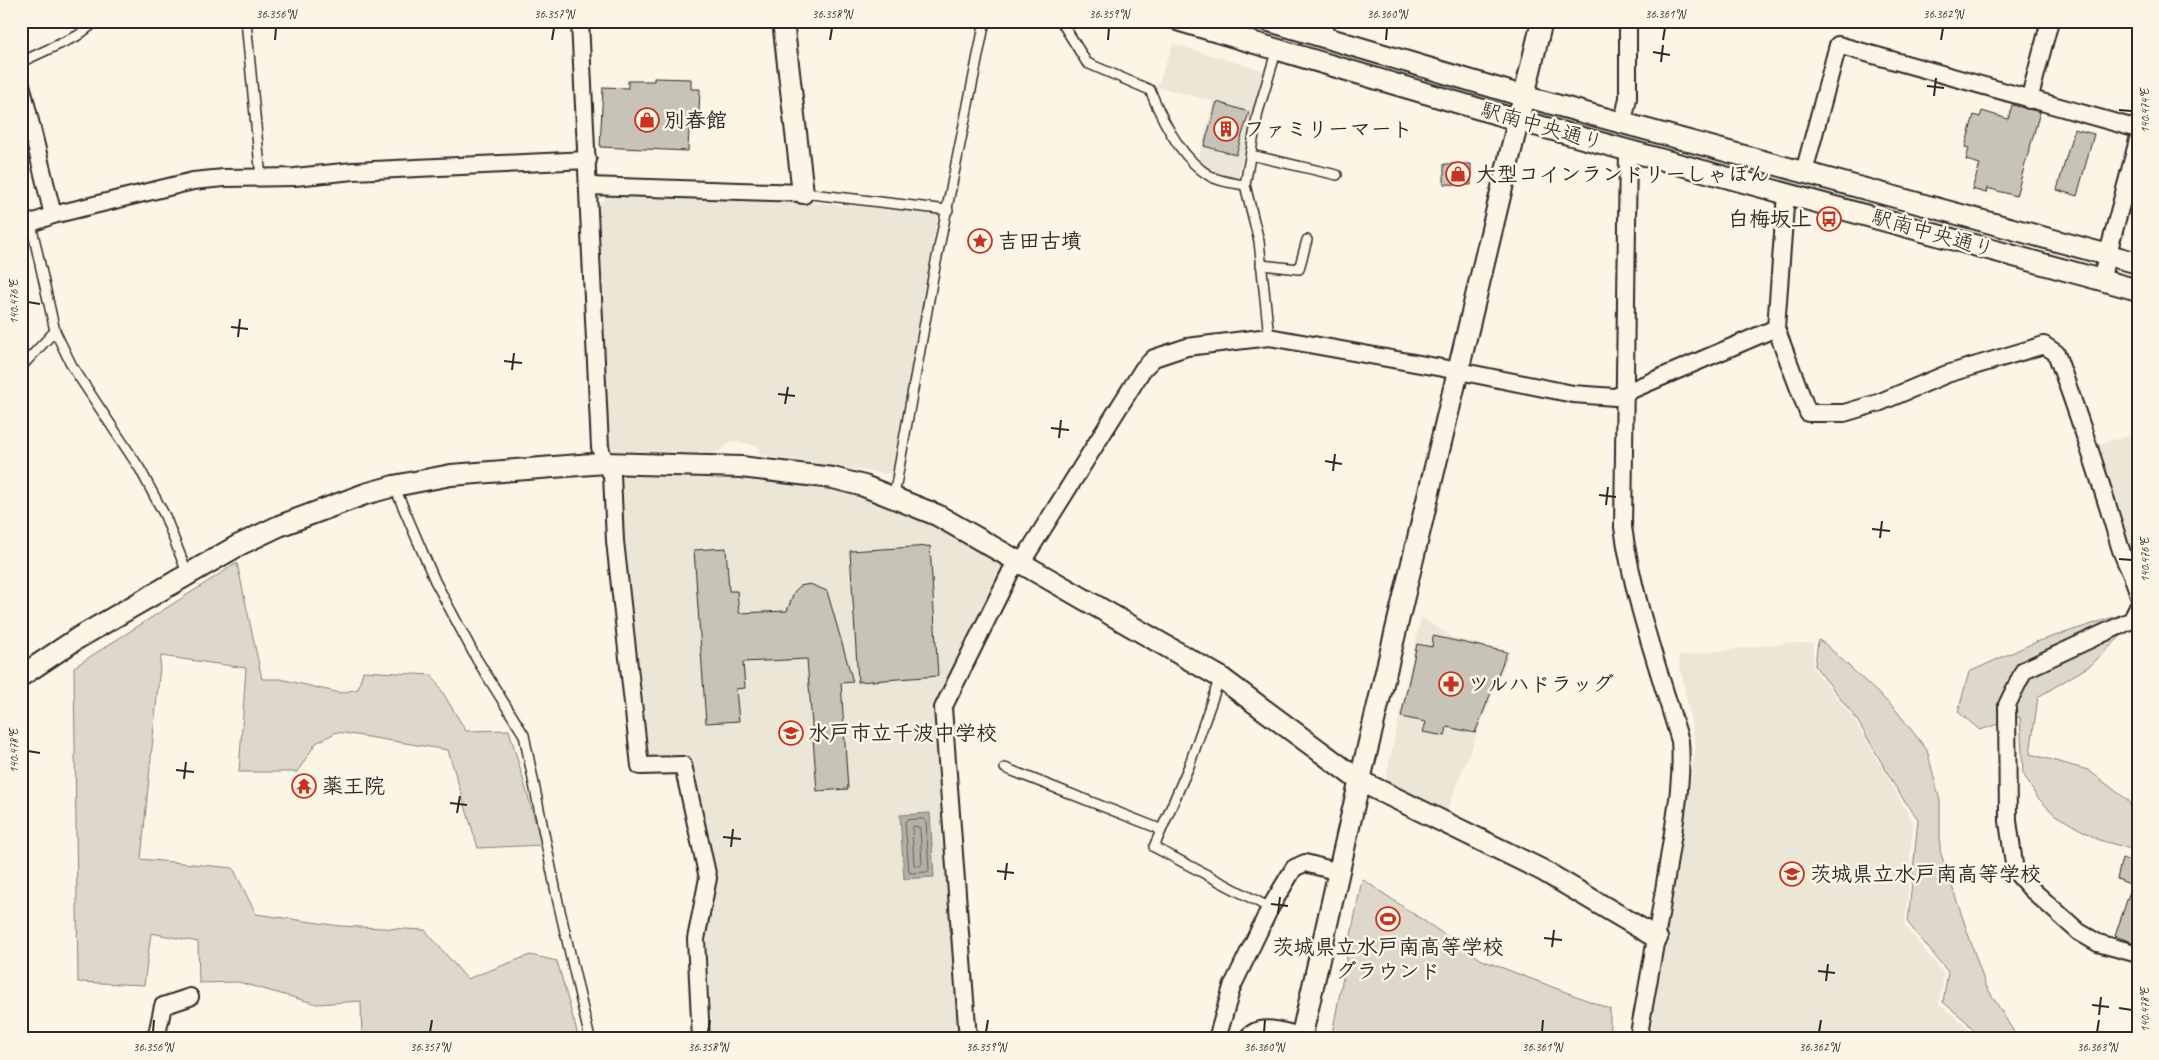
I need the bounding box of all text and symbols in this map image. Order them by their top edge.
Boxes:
text: 36.356°N [256,6,298,22]
text: 36.357°N [534,6,576,22]
text: 36.358°N [812,6,854,22]
text: 36.359°N [1089,6,1131,22]
text: 36.360°N [1367,6,1409,22]
text: 36.361°N [1645,6,1687,22]
text: 36.362°N [1923,6,1965,22]
text: 140.474°E [2137,87,2153,133]
street label: 駅南中央通り [1478,96,1606,156]
shop icon: 別春館 [634,107,660,133]
place label: 別春館 [664,107,727,133]
building icon: ファミリーマート [1213,116,1239,142]
place label: ファミリーマート [1244,116,1413,142]
shop icon: 大型コインランドリーしゃぼん [1445,161,1471,187]
place label: 大型コインランドリーしゃぼん [1476,161,1770,187]
street label: 駅南中央通り [1869,203,1997,263]
place label: 白梅坂上 [1728,206,1812,232]
bus stop icon: 白梅坂上 [1816,206,1842,232]
place icon: 吉田古墳 [967,228,993,254]
place label: 吉田古墳 [998,228,1082,254]
text: 140.476°E [6,278,22,324]
text: 140.476°E [2137,536,2153,582]
pharmacy icon: ツルハドラッグ [1438,671,1464,697]
place label: ツルハドラッグ [1468,671,1614,697]
school or university icon: 水戸市立千波中学校 [778,720,804,746]
place label: 水戸市立千波中学校 [808,720,997,746]
text: 140.478°E [6,727,22,773]
temple icon: 薬王院 [291,773,317,799]
place label: 薬王院 [322,773,385,799]
school or university icon: 茨城県立水戸南高等学校 [1779,861,1805,887]
place label: 茨城県立水戸南高等学校 [1810,861,2041,887]
sports icon: 茨城県立水戸南高等学校 グラウンド [1375,906,1401,932]
place label: 茨城県立水戸南高等学校 グラウンド [1273,934,1504,984]
text: 140.478°E [2137,986,2153,1032]
text: 36.356°N [133,1039,175,1055]
text: 36.357°N [410,1039,452,1055]
text: 36.358°N [688,1039,730,1055]
text: 36.359°N [966,1039,1008,1055]
text: 36.360°N [1244,1039,1286,1055]
text: 36.361°N [1522,1039,1564,1055]
text: 36.362°N [1799,1039,1841,1055]
text: 36.363°N [2077,1039,2119,1055]

